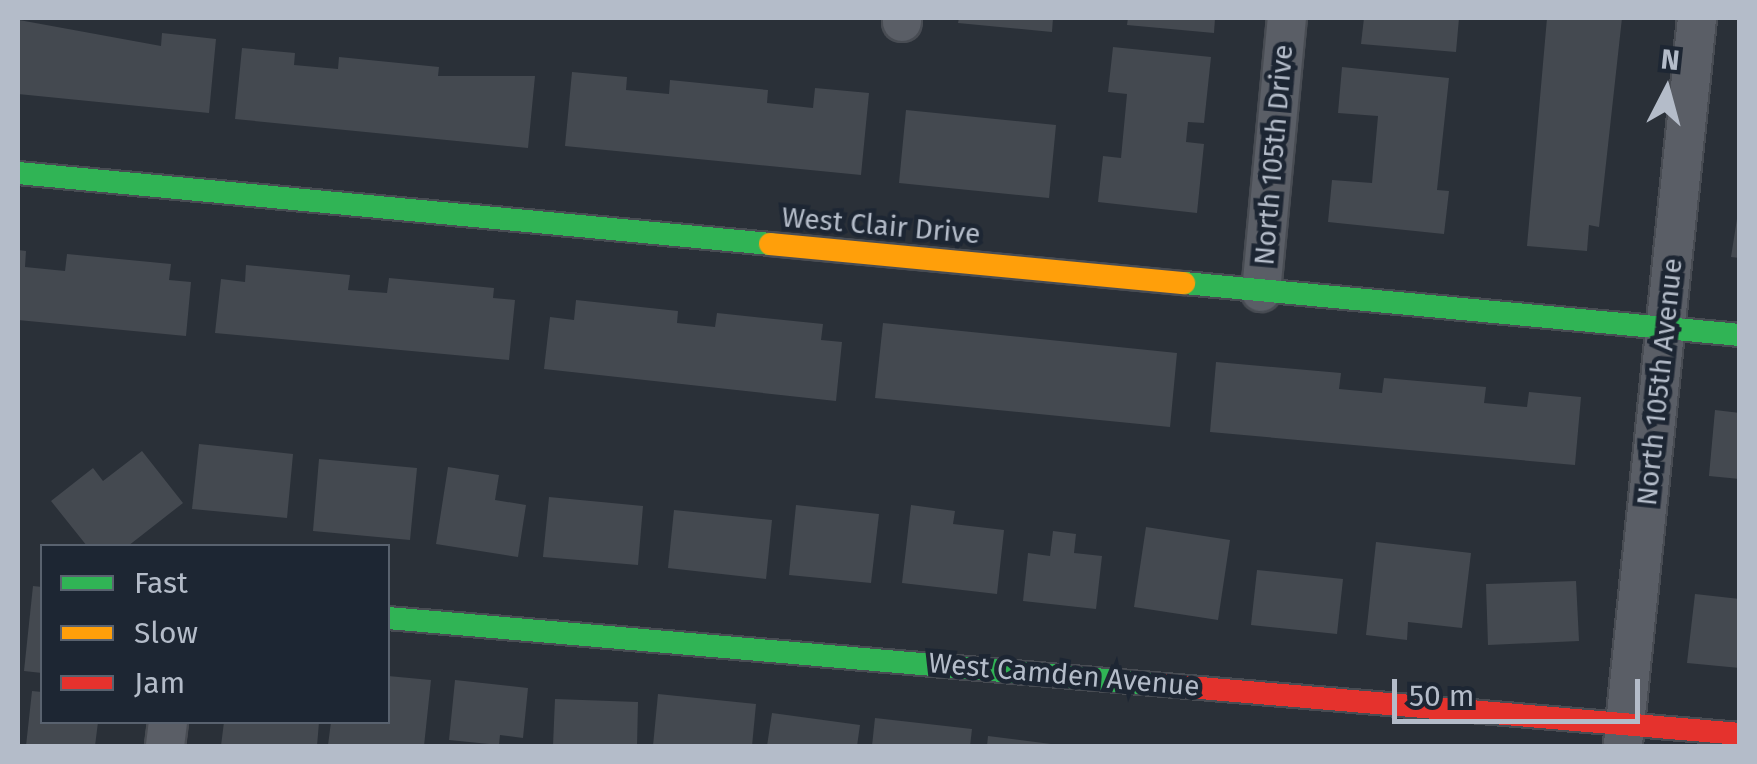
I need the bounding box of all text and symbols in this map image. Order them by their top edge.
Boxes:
north arrow [1617,40,1717,140]
text: N [1659,42,1681,77]
street label: North 105th Drive [1248,43,1300,267]
street label: West Clair Drive [780,201,982,251]
street label: North 105th Avenue [1630,257,1690,507]
legend [40,544,390,724]
text: Fast [134,565,188,601]
text: Slow [134,615,198,651]
street label: West Camden Avenue [927,646,1201,704]
scale bar [1397,659,1644,721]
text: Jam [134,665,185,701]
text: 50 m [1409,678,1474,714]

